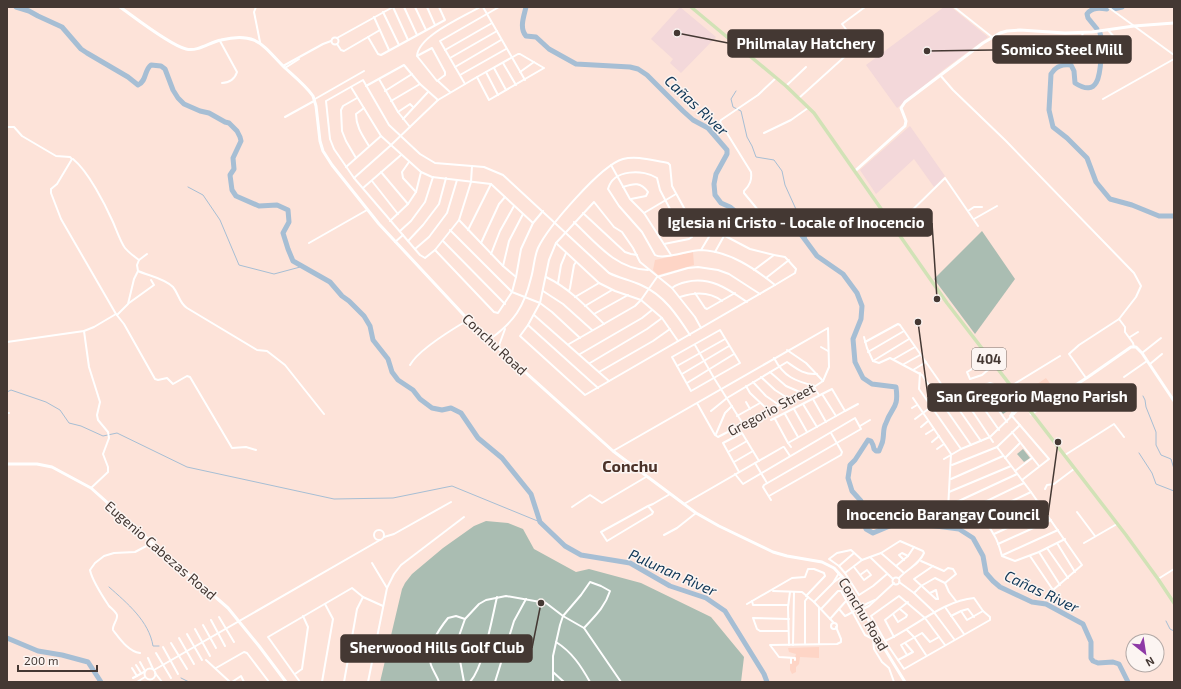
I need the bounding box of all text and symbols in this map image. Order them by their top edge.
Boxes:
callout: Philmalay Hatchery [728,30,883,57]
text: Philmalay Hatchery [737,34,876,53]
callout: Somico Steel Mill [993,36,1131,63]
text: Somico Steel Mill [1001,40,1123,58]
water label: Cañas River [662,71,733,140]
callout: Iglesia ni Cristo - Locale of Inocencio [659,209,932,236]
text: Iglesia ni Cristo - Locale of Inocencio [667,213,925,231]
street label: Conchu Road [459,310,531,378]
road number: 404 [972,348,1006,370]
street label: Gregorio Street [724,379,818,439]
callout: San Gregorio Magno Parish [928,384,1136,411]
text: San Gregorio Magno Parish [936,387,1128,405]
district label: Conchu [602,456,658,475]
street label: Eugenio Cabezas Road [102,497,220,603]
callout: Inocencio Barangay Council [838,501,1048,528]
text: Inocencio Barangay Council [846,505,1040,524]
water label: Pulunan River [626,545,721,600]
water label: Cañas River [1002,566,1083,617]
street label: Conchu Road [835,574,893,654]
north arrow [1125,633,1165,673]
callout: Sherwood Hills Golf Club [341,635,532,662]
text: Sherwood Hills Golf Club [350,638,524,656]
scale bar [18,647,97,673]
text: 200 m [24,653,58,667]
text: N [1144,654,1157,670]

